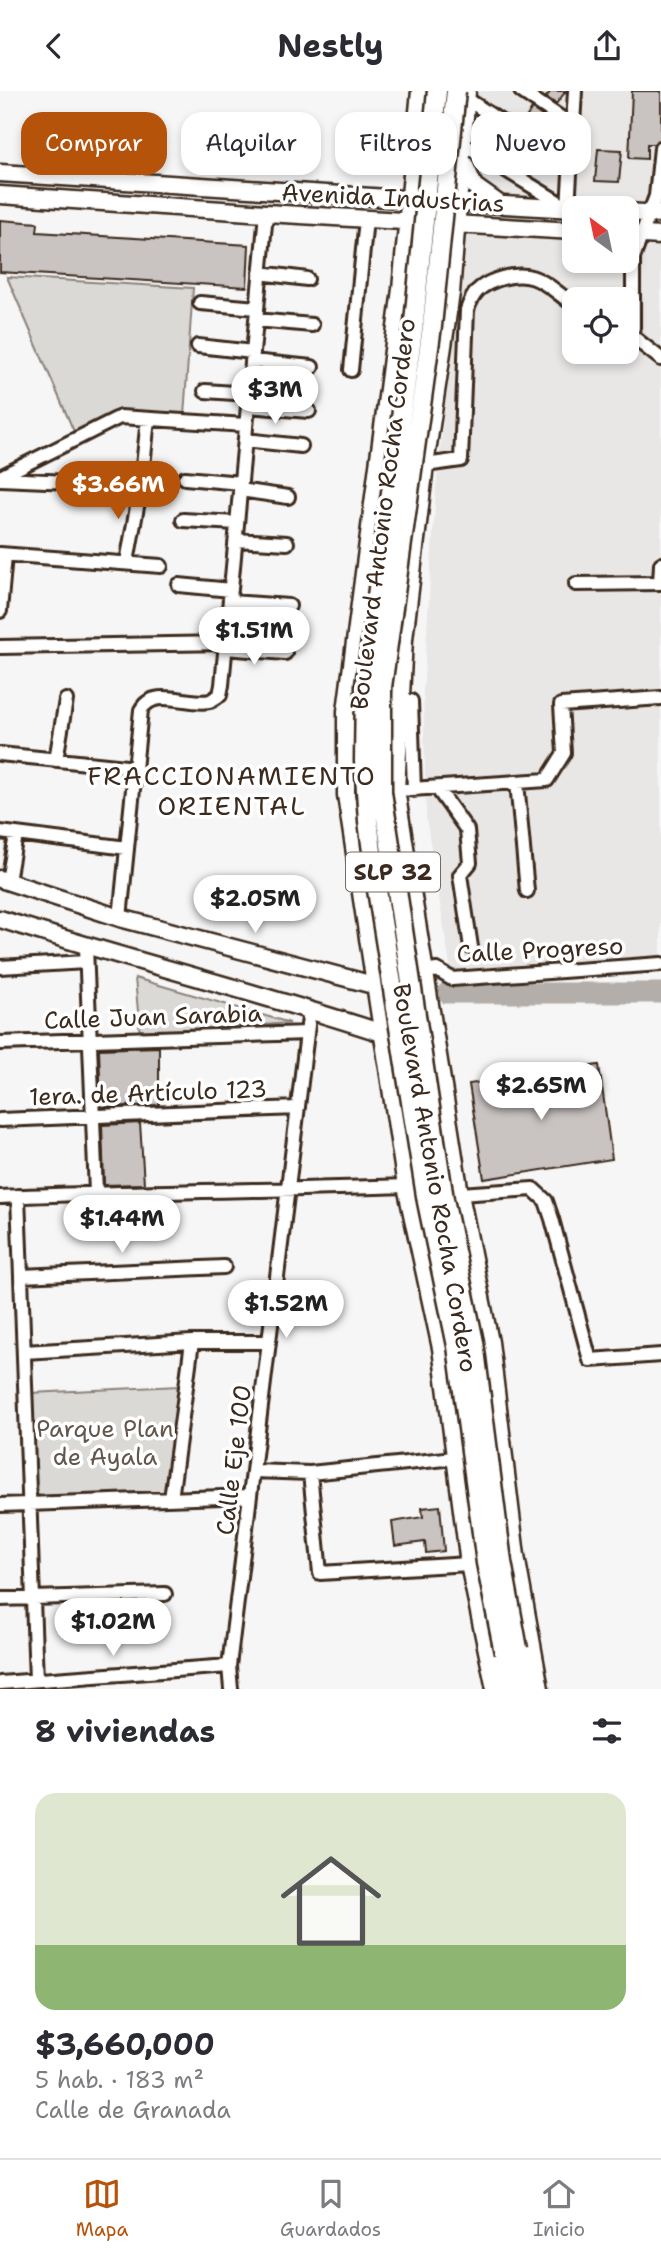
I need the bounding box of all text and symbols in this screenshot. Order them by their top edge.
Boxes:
text: Nestly [277,24,384,67]
icon: back [35,27,73,65]
icon: share [588,27,626,65]
chip: Comprar [21,112,167,175]
chip: Alquilar [181,112,321,175]
chip: Filtros [335,112,457,175]
chip: Nuevo [471,112,591,175]
street label: Avenida Industrias [281,176,505,220]
north arrow [562,196,639,273]
map controls [562,196,639,364]
button: locate [562,287,639,364]
street label: Boulevard Antonio Rocha Cordero [343,316,423,712]
pin: $3M [241,367,309,426]
text: $3M [247,374,303,404]
pin: $3.66M [61,461,175,521]
text: $3.66M [71,469,165,499]
pin: $1.51M [197,607,311,667]
text: $1.51M [215,615,293,645]
district label: FRACCIONAMIENTO ORIENTAL [87,758,377,823]
road number: SLP 32 [346,853,440,891]
pin: $2.05M [198,875,312,935]
text: $2.05M [209,883,301,913]
street label: Calle Progreso [456,930,624,970]
street label: Boulevard Antonio Rocha Cordero [385,981,485,1375]
street label: Calle Juan Sarabia [43,997,263,1037]
pin: $2.65M [484,1063,598,1122]
text: $2.65M [495,1070,587,1100]
street label: 1era. de Artículo 123 [28,1073,268,1113]
pin: $1.44M [65,1195,179,1255]
text: $1.44M [79,1203,165,1233]
pin: $1.52M [229,1281,343,1340]
text: $1.52M [244,1288,328,1318]
street label: Calle Eje 100 [209,1383,259,1537]
park label: Parque Plan de Ayala [36,1413,174,1473]
pin: $1.02M [56,1599,170,1658]
text: $1.02M [70,1606,156,1636]
text: 8 viviendas [35,1711,215,1752]
icon: filters [588,1712,626,1750]
icon: home [268,1838,394,1964]
text: $3,660,000 [35,2024,215,2065]
text: 5 hab. · 183 m² [35,2065,204,2095]
text: Calle de Granada [35,2095,231,2125]
tab: Mapa [76,2175,128,2242]
tab: Guardados [280,2175,381,2242]
tab: Inicio [533,2175,585,2242]

